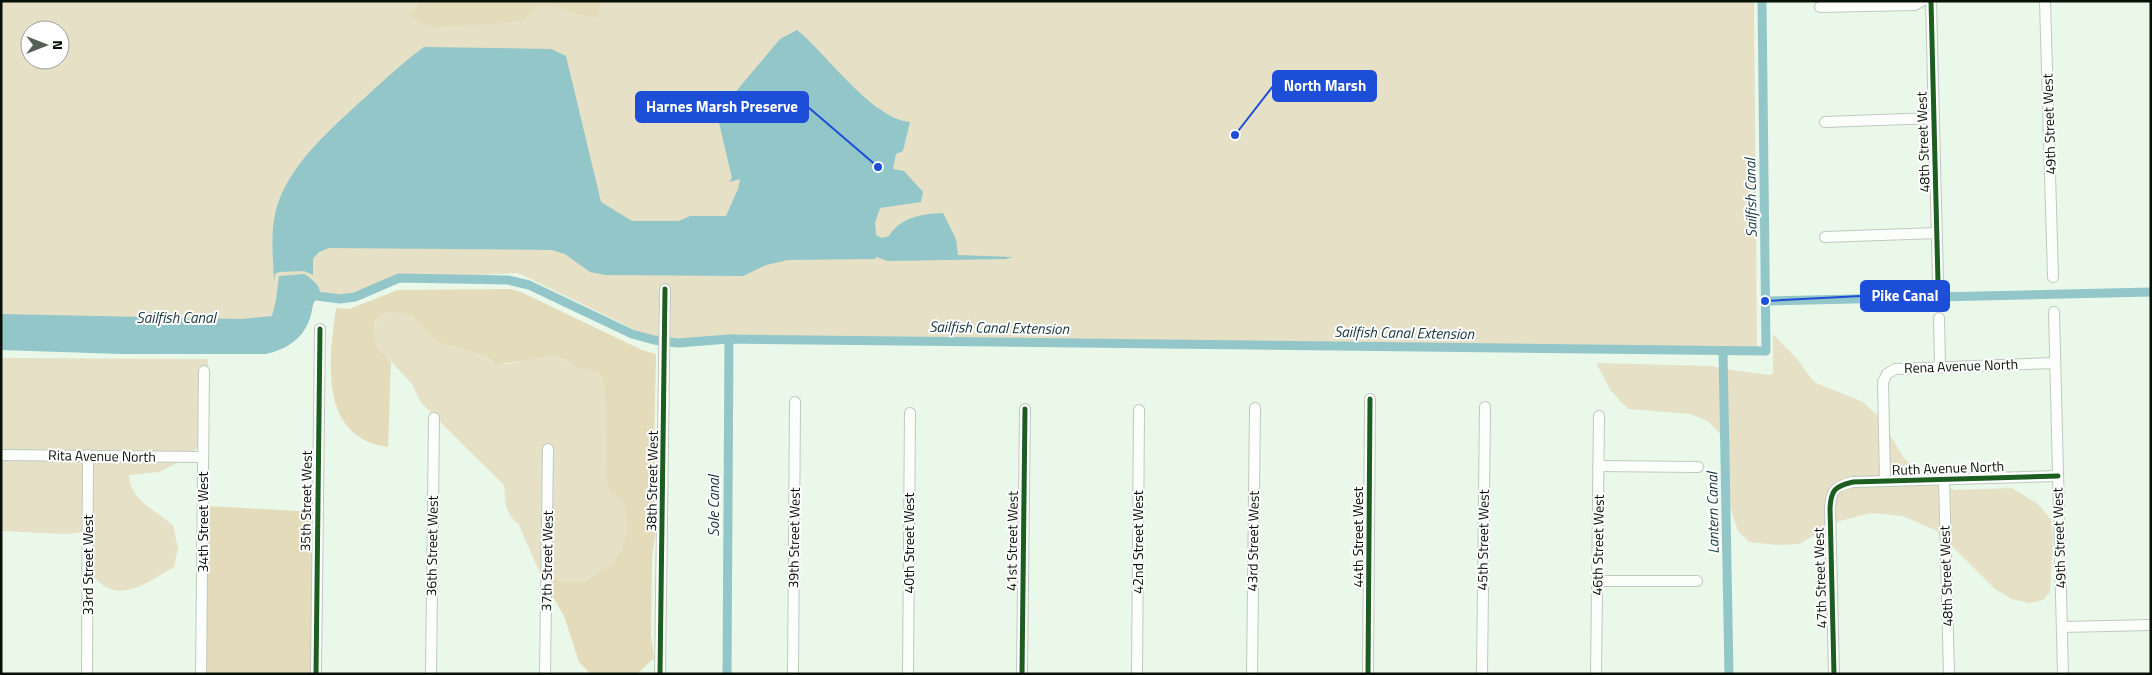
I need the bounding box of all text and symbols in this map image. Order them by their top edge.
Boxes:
north arrow [20,20,70,70]
text: N [48,40,69,50]
callout: North Marsh [1273,71,1376,101]
street label: 49th Street West [2036,73,2061,175]
text: North Marsh [1284,74,1366,97]
street label: 48th Street West [1910,91,1935,193]
callout: Harnes Marsh Preserve [636,92,808,122]
text: Harnes Marsh Preserve [646,95,798,118]
water label: Sailfish Canal [1738,156,1763,238]
callout: Pike Canal [1861,281,1949,311]
text: Pike Canal [1871,284,1939,307]
water label: Sailfish Canal [136,306,217,329]
water label: Sailfish Canal Extension [929,315,1070,340]
water label: Sailfish Canal Extension [1334,320,1475,345]
street label: Rena Avenue North [1904,353,2018,378]
street label: 38th Street West [640,430,663,532]
street label: Rita Avenue North [48,444,156,467]
street label: 35th Street West [294,450,317,552]
street label: Ruth Avenue North [1891,455,2005,480]
water label: Lantern Canal [1700,470,1725,554]
street label: 34th Street West [192,471,213,572]
water label: Sole Canal [702,474,725,537]
street label: 44th Street West [1347,486,1368,587]
street label: 39th Street West [782,487,805,589]
street label: 49th Street West [2046,487,2071,589]
street label: 45th Street West [1471,489,1494,591]
street label: 42nd Street West [1127,490,1148,594]
street label: 43rd Street West [1241,490,1264,591]
street label: 41st Street West [1000,491,1023,591]
street label: 40th Street West [898,492,919,593]
street label: 46th Street West [1586,494,1609,596]
street label: 36th Street West [420,495,443,597]
street label: 37th Street West [535,510,558,612]
street label: 33rd Street West [77,515,98,615]
street label: 48th Street West [1933,525,1958,627]
street label: 47th Street West [1807,527,1832,629]

